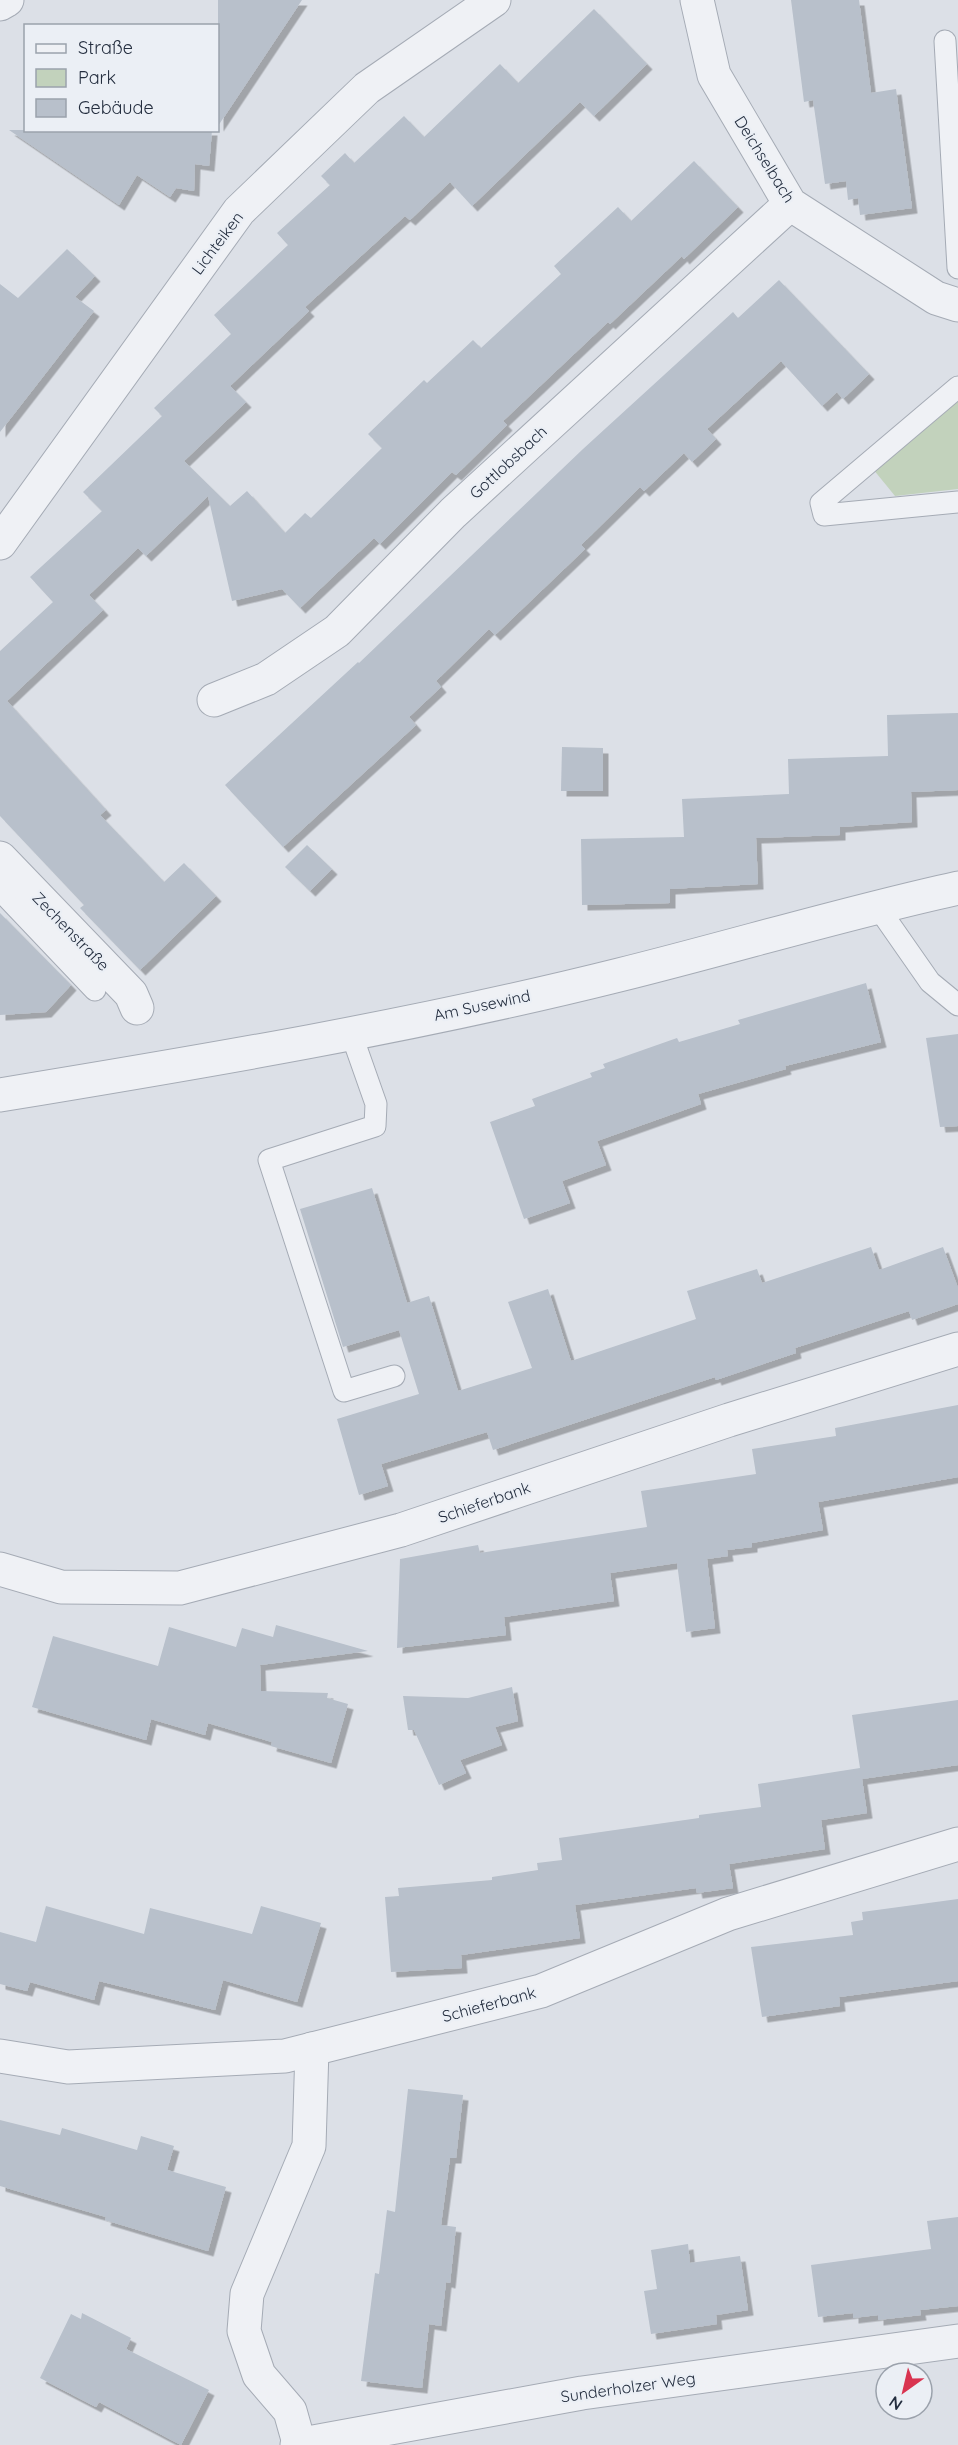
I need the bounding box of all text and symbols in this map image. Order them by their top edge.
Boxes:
legend [24,24,219,132]
text: Straße [78,36,133,59]
text: Park [78,66,116,89]
text: Gebäude [78,96,154,119]
street label: Deichselbach [730,112,800,206]
street label: Lichteiken [187,208,247,278]
street label: Gottlobsbach [465,421,551,503]
street label: Zechenstraße [28,887,114,975]
street label: Am Susewind [432,985,532,1025]
street label: Schieferbank [435,1477,533,1527]
street label: Schieferbank [440,1982,538,2026]
north arrow [874,2361,934,2421]
street label: Sunderholzer Weg [559,2368,697,2406]
text: N [885,2392,906,2415]

